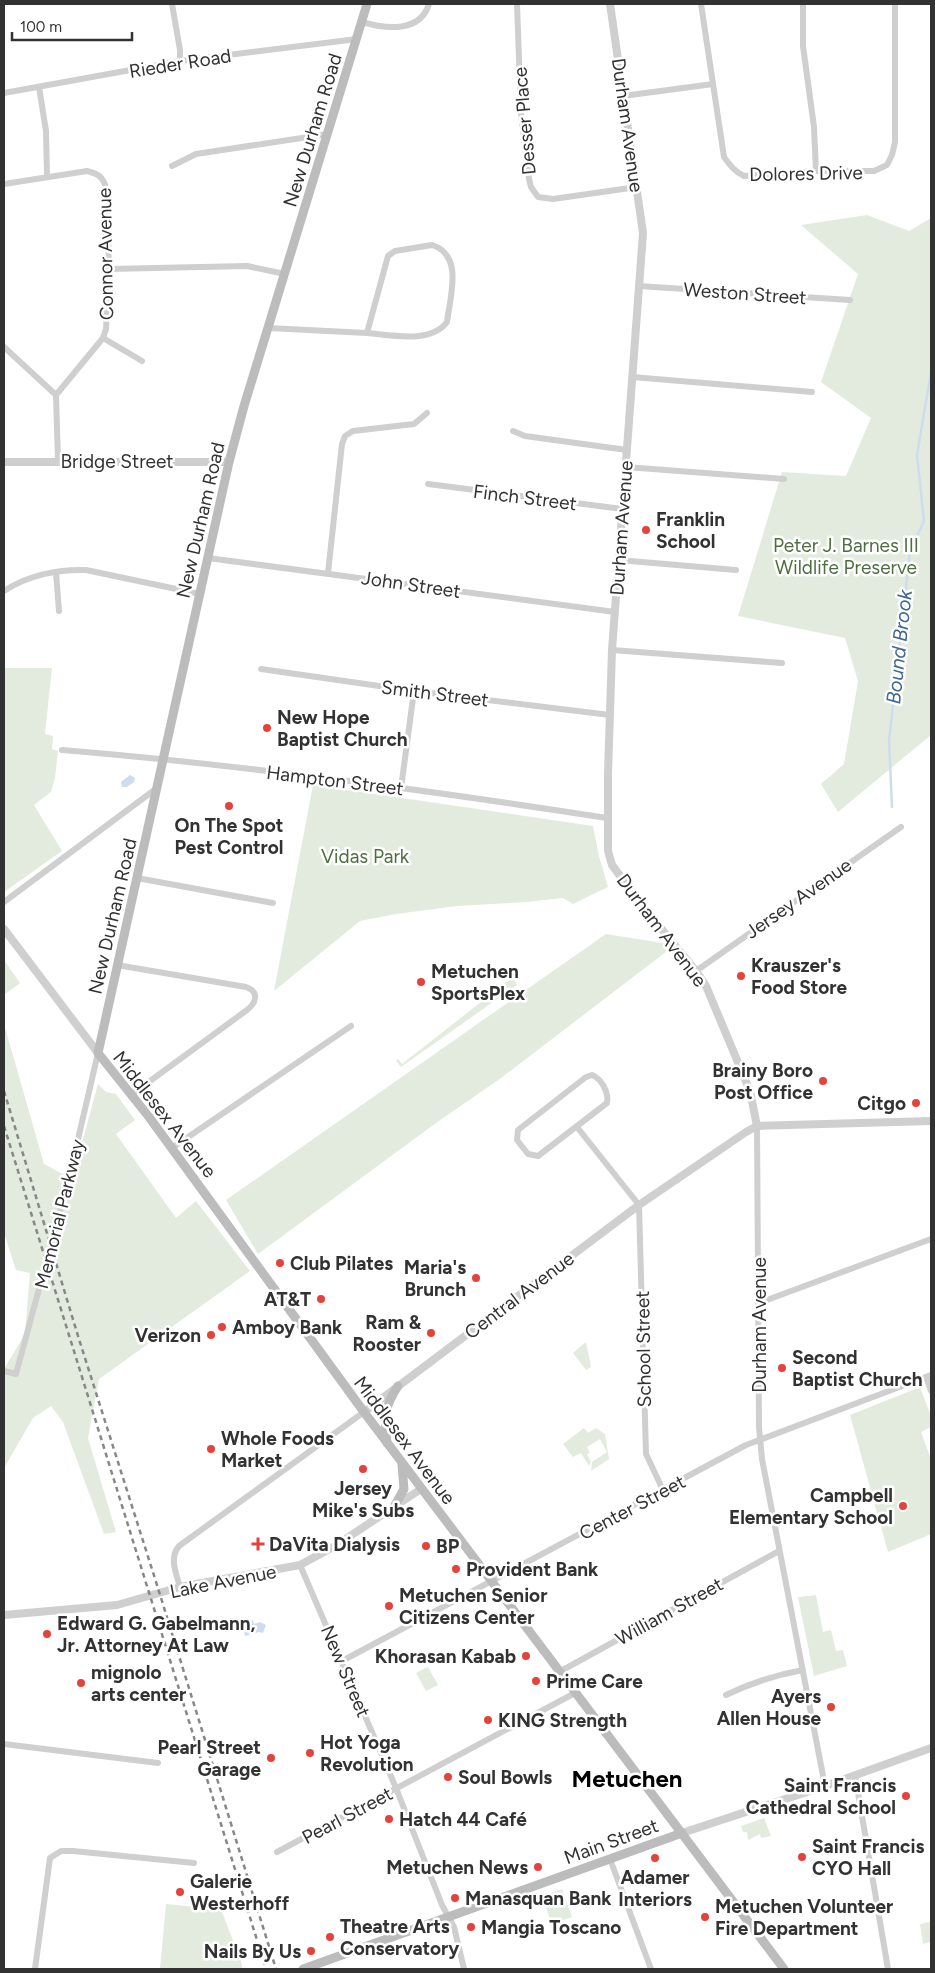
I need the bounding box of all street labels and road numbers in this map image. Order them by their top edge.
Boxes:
street label: Rieder Road [127,44,233,83]
street label: New Durham Road [278,51,347,210]
street label: Durham Avenue [607,56,648,194]
street label: Desser Place [508,66,541,176]
street label: Dolores Drive [749,161,863,186]
street label: Connor Avenue [93,188,118,320]
street label: Weston Street [683,278,807,309]
street label: New Durham Road [171,440,230,600]
street label: Bridge Street [61,450,174,473]
street label: Durham Avenue [605,460,638,596]
street label: Finch Street [472,480,578,515]
street label: John Street [360,566,462,603]
street label: Smith Street [380,676,490,711]
street label: Hampton Street [265,761,405,800]
street label: New Durham Road [83,836,142,996]
street label: Jersey Avenue [741,853,856,944]
street label: Durham Avenue [612,869,712,991]
street label: Middlesex Avenue [108,1046,221,1182]
street label: Memorial Parkway [30,1137,89,1291]
street label: Central Avenue [460,1247,579,1344]
street label: Durham Avenue [748,1257,771,1393]
street label: School Street [631,1290,656,1408]
street label: Middlesex Avenue [349,1372,460,1509]
street label: Center Street [575,1470,689,1545]
street label: Lake Avenue [168,1560,278,1603]
street label: William Street [612,1572,727,1650]
street label: New Street [316,1622,375,1721]
street label: Pearl Street [298,1782,397,1849]
street label: Main Street [561,1814,661,1869]

